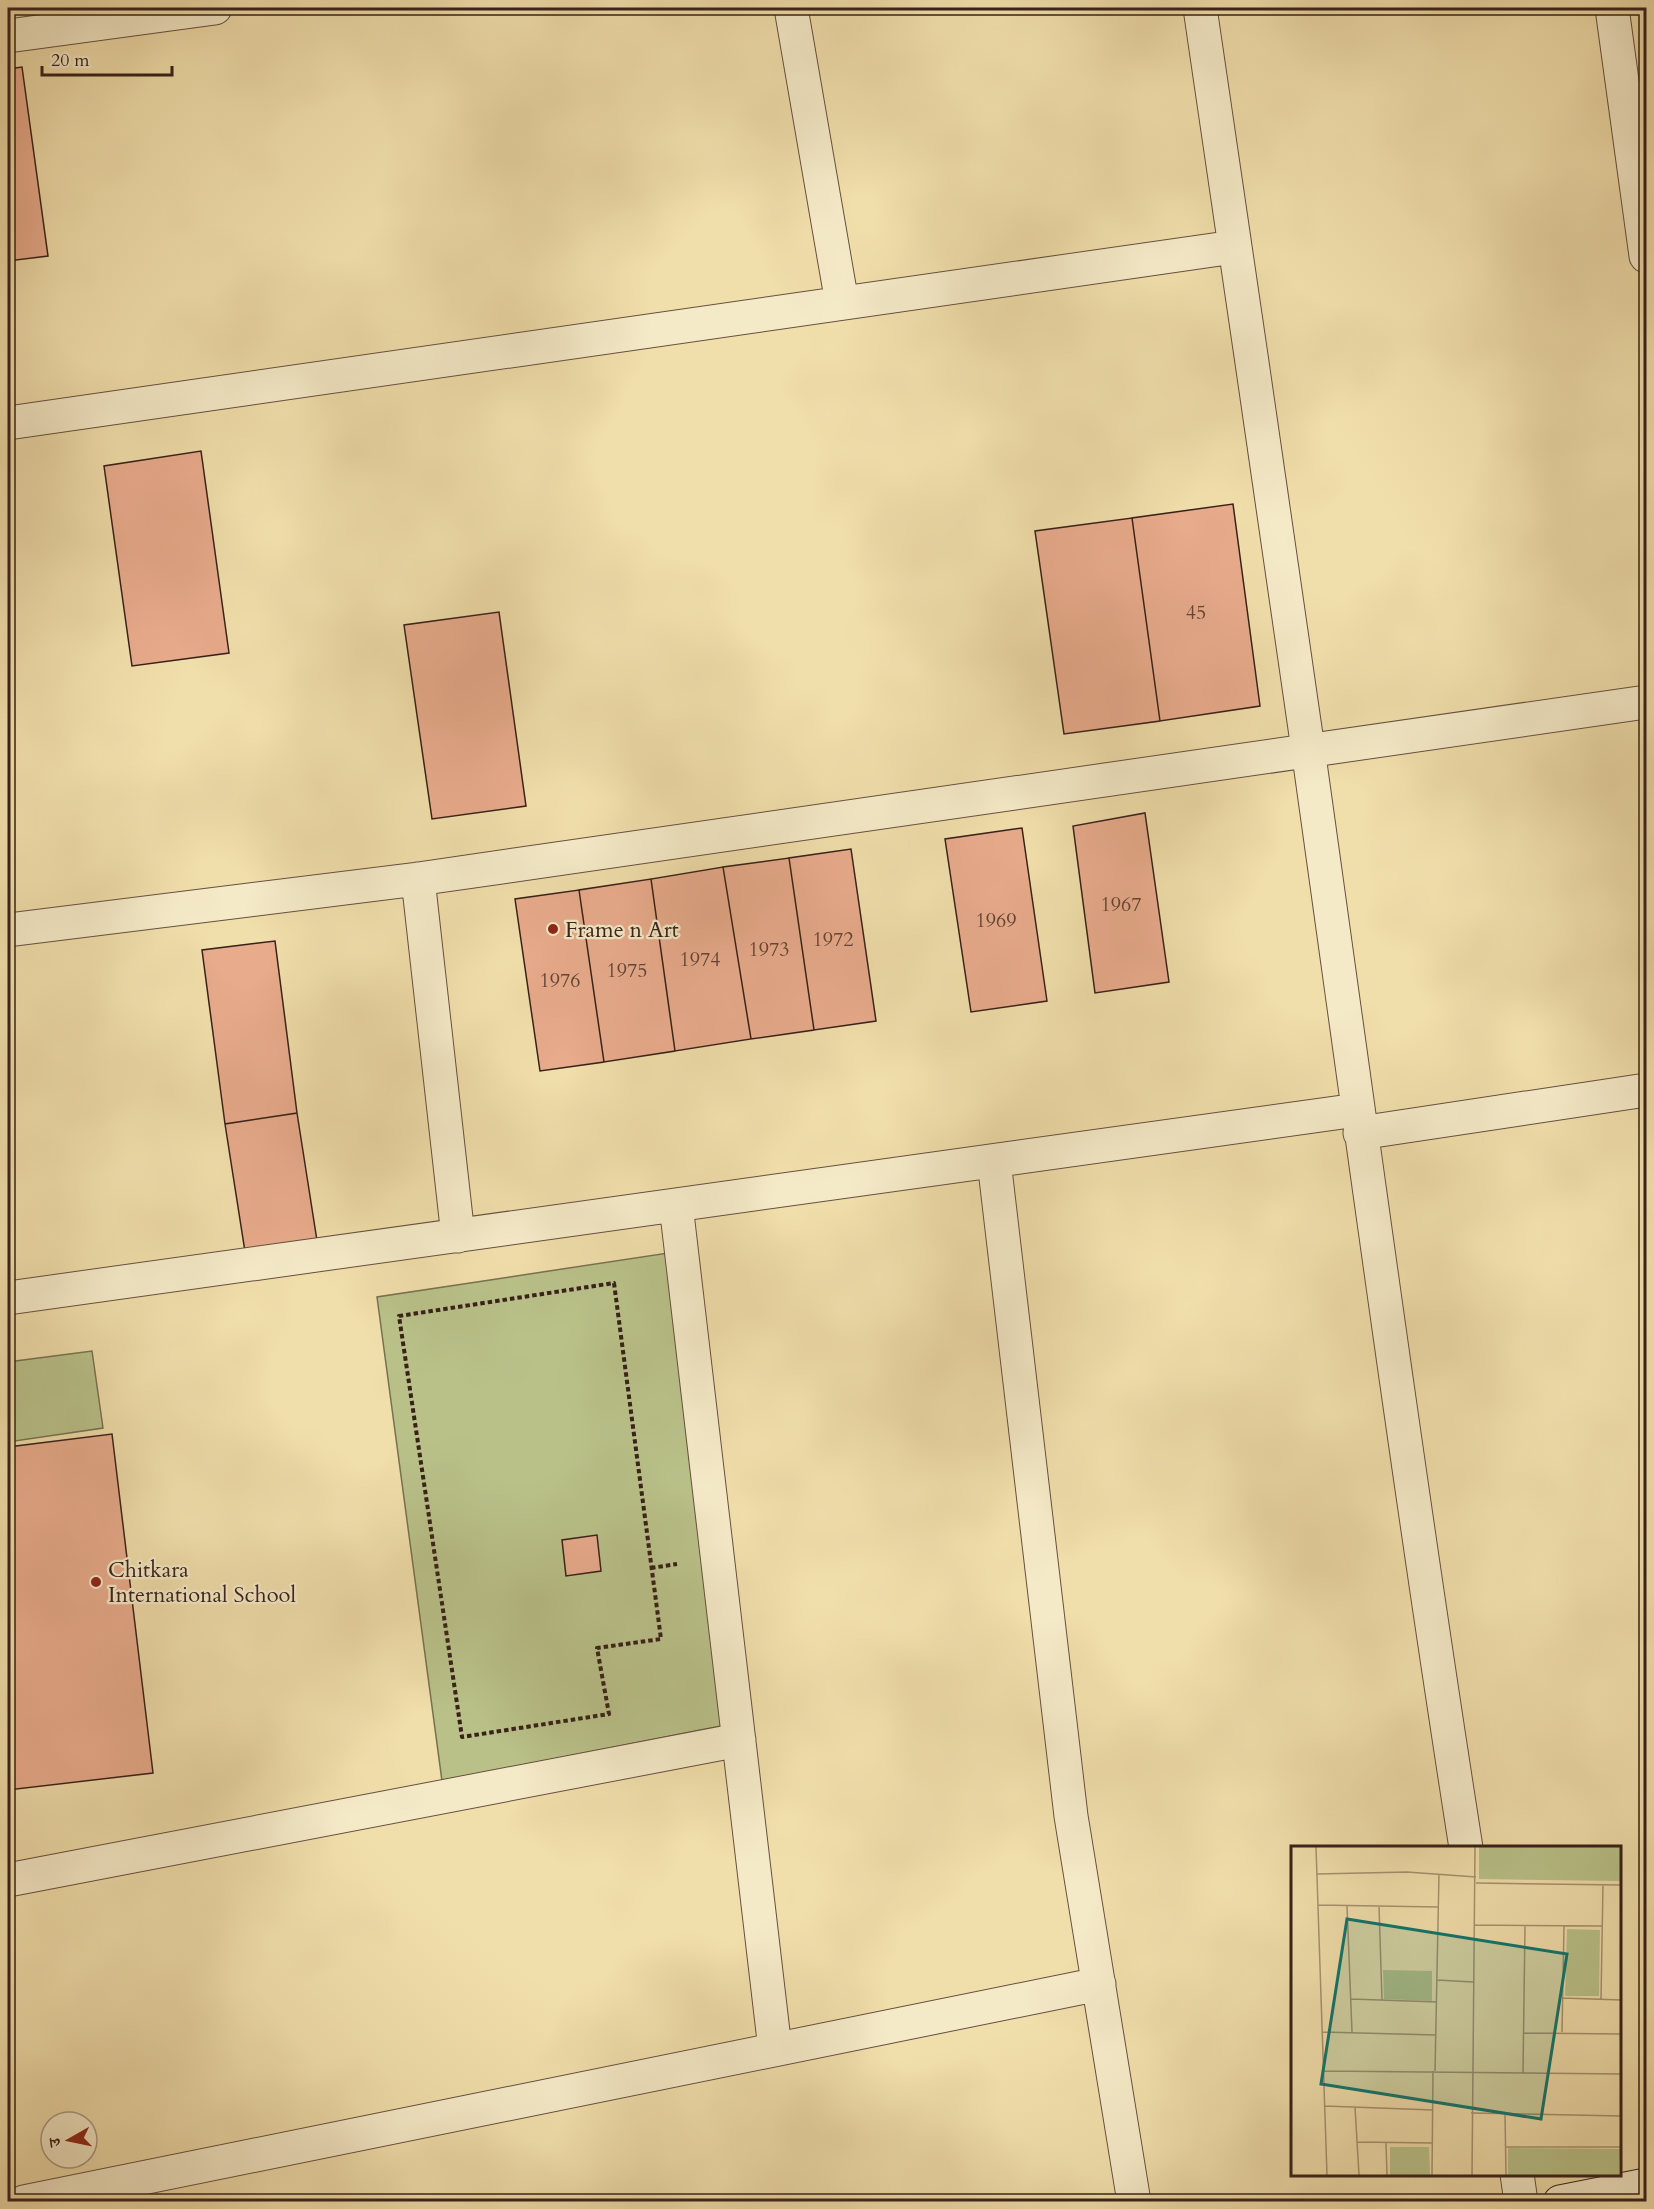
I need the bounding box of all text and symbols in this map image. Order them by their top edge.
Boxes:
scale bar [42,39,172,77]
text: 20 m [51,48,90,73]
house number: 45 [1186,599,1206,626]
house number: 1967 [1101,891,1141,918]
house number: 1969 [976,907,1016,934]
place label: Frame n Art [565,915,679,945]
marker: Frame n Art [546,922,560,936]
house number: 1972 [813,926,853,953]
house number: 1973 [749,936,789,963]
house number: 1974 [680,946,720,973]
house number: 1975 [607,957,647,984]
house number: 1976 [540,967,580,994]
place label: Chitkara International School [108,1555,296,1610]
marker: Chitkara International School [89,1575,103,1589]
inset map [1291,1846,1621,2176]
north arrow [39,2110,99,2170]
text: उ [43,2135,67,2149]

